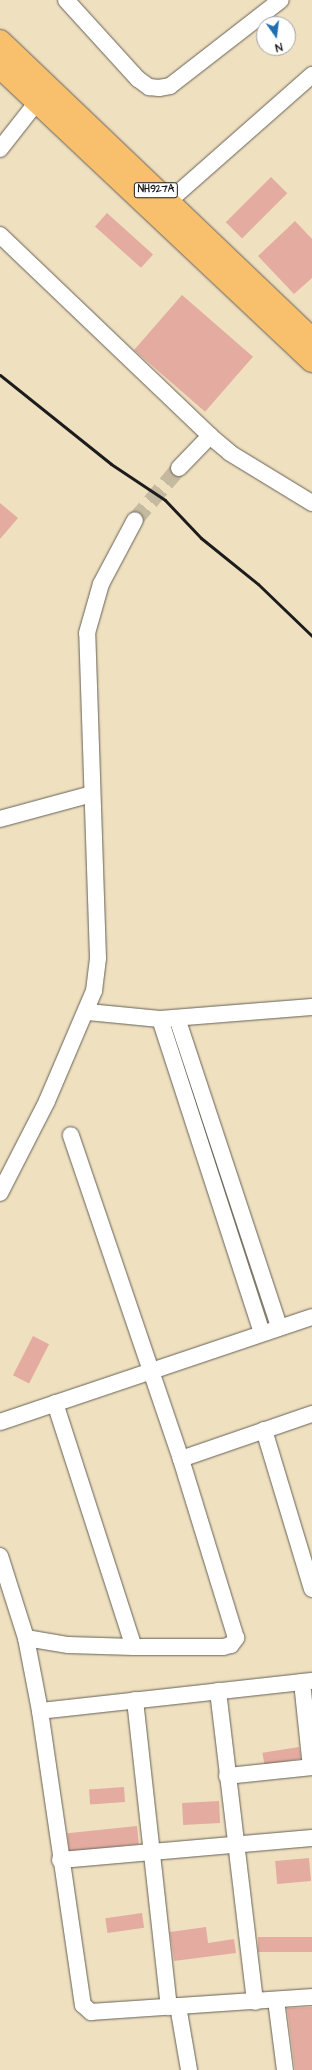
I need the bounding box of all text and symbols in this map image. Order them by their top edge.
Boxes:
north arrow [256,16,296,56]
text: N [274,39,284,55]
road number: NH927A [133,182,179,198]

